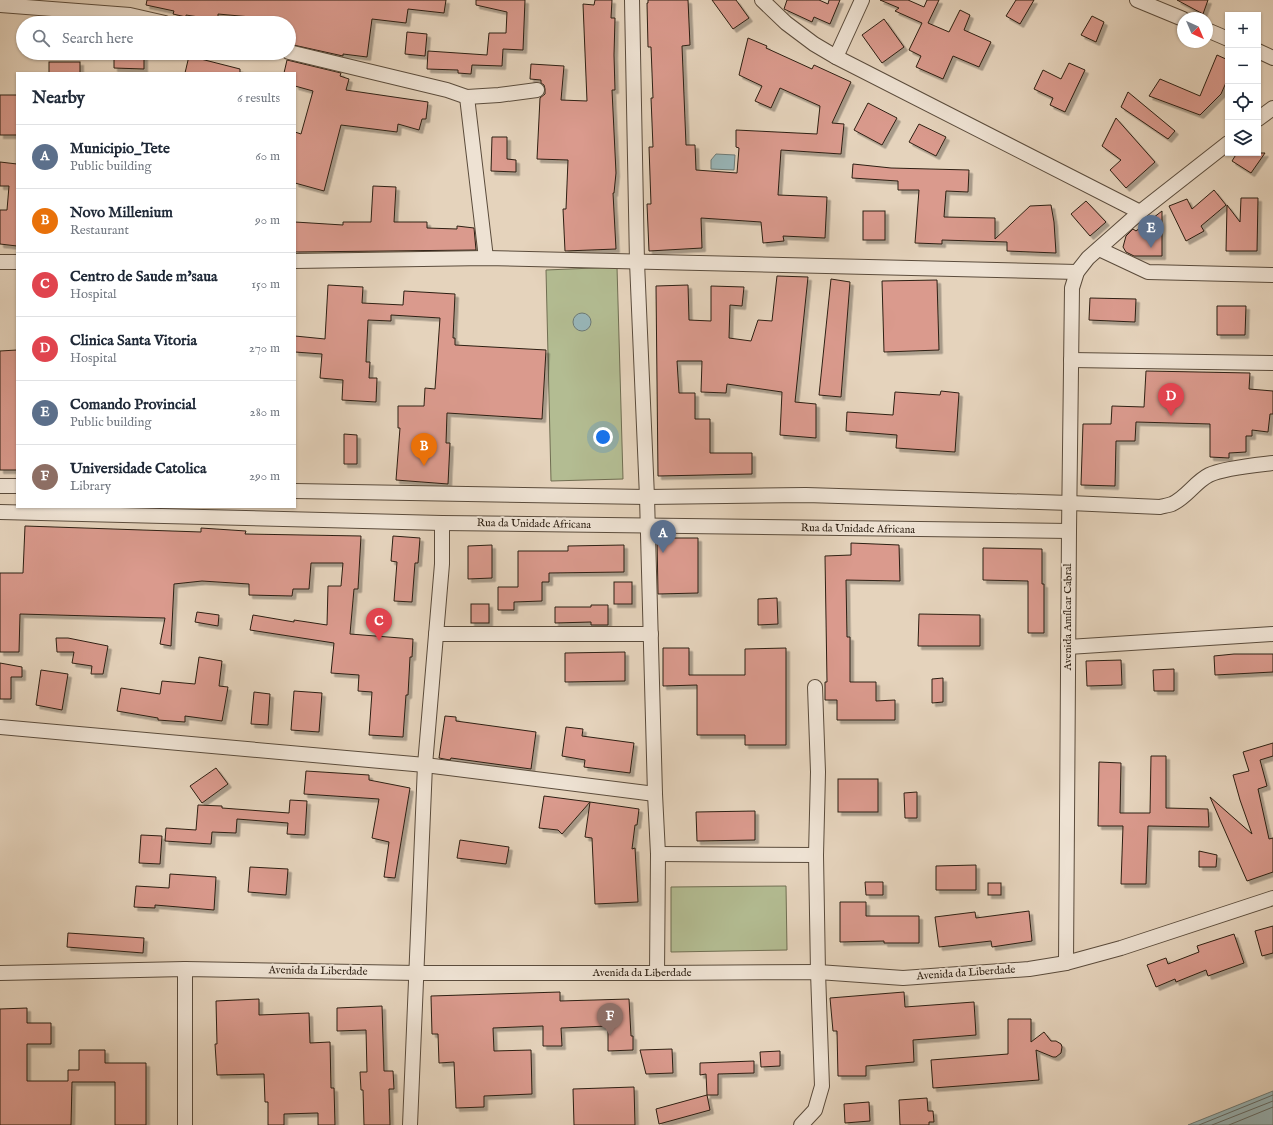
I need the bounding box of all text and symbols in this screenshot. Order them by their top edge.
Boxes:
north arrow [1177,12,1213,48]
map controls [1225,12,1261,156]
button: + [1225,12,1261,48]
search box [16,16,296,60]
icon: search [30,27,52,49]
text: Search here [62,29,133,48]
button: − [1225,48,1261,84]
button: locate [1225,84,1261,120]
text: Nearby [32,88,85,109]
text: 6 results [237,90,280,107]
button: layers [1225,120,1261,156]
text: Municipio_Tete [70,139,170,158]
text: A [41,148,49,165]
text: 60 m [255,148,280,165]
text: Public building [70,158,152,175]
text: Novo Millenium [70,203,173,222]
text: B [41,212,49,229]
text: 90 m [255,212,280,229]
pin: E [1138,215,1164,248]
text: Restaurant [70,222,129,239]
text: Centro de Saude m'saua [70,267,217,286]
text: C [40,276,50,293]
text: 150 m [251,276,280,293]
text: Hospital [70,286,117,303]
text: Clinica Santa Vitoria [70,331,197,350]
text: D [40,340,50,357]
text: 270 m [249,340,280,357]
text: Hospital [70,350,117,367]
pin: D [1158,383,1184,416]
text: Comando Provincial [70,395,196,414]
text: E [40,404,50,421]
text: 280 m [250,404,280,421]
text: Public building [70,414,152,431]
your location [593,427,613,447]
pin: B [411,433,437,466]
text: Universidade Catolica [70,459,206,478]
text: F [41,468,49,485]
text: 290 m [249,468,280,485]
text: Library [70,478,111,495]
street label: Rua da Unidade Africana [477,516,592,532]
pin: A [650,520,676,553]
street label: Rua da Unidade Africana [801,521,916,537]
street label: Avenida Amílcar Cabral [1061,564,1075,671]
pin: C [366,608,392,641]
street label: Avenida da Liberdade [267,963,368,979]
street label: Avenida da Liberdade [915,963,1016,984]
street label: Avenida da Liberdade [591,966,692,980]
pin: F [597,1003,623,1036]

